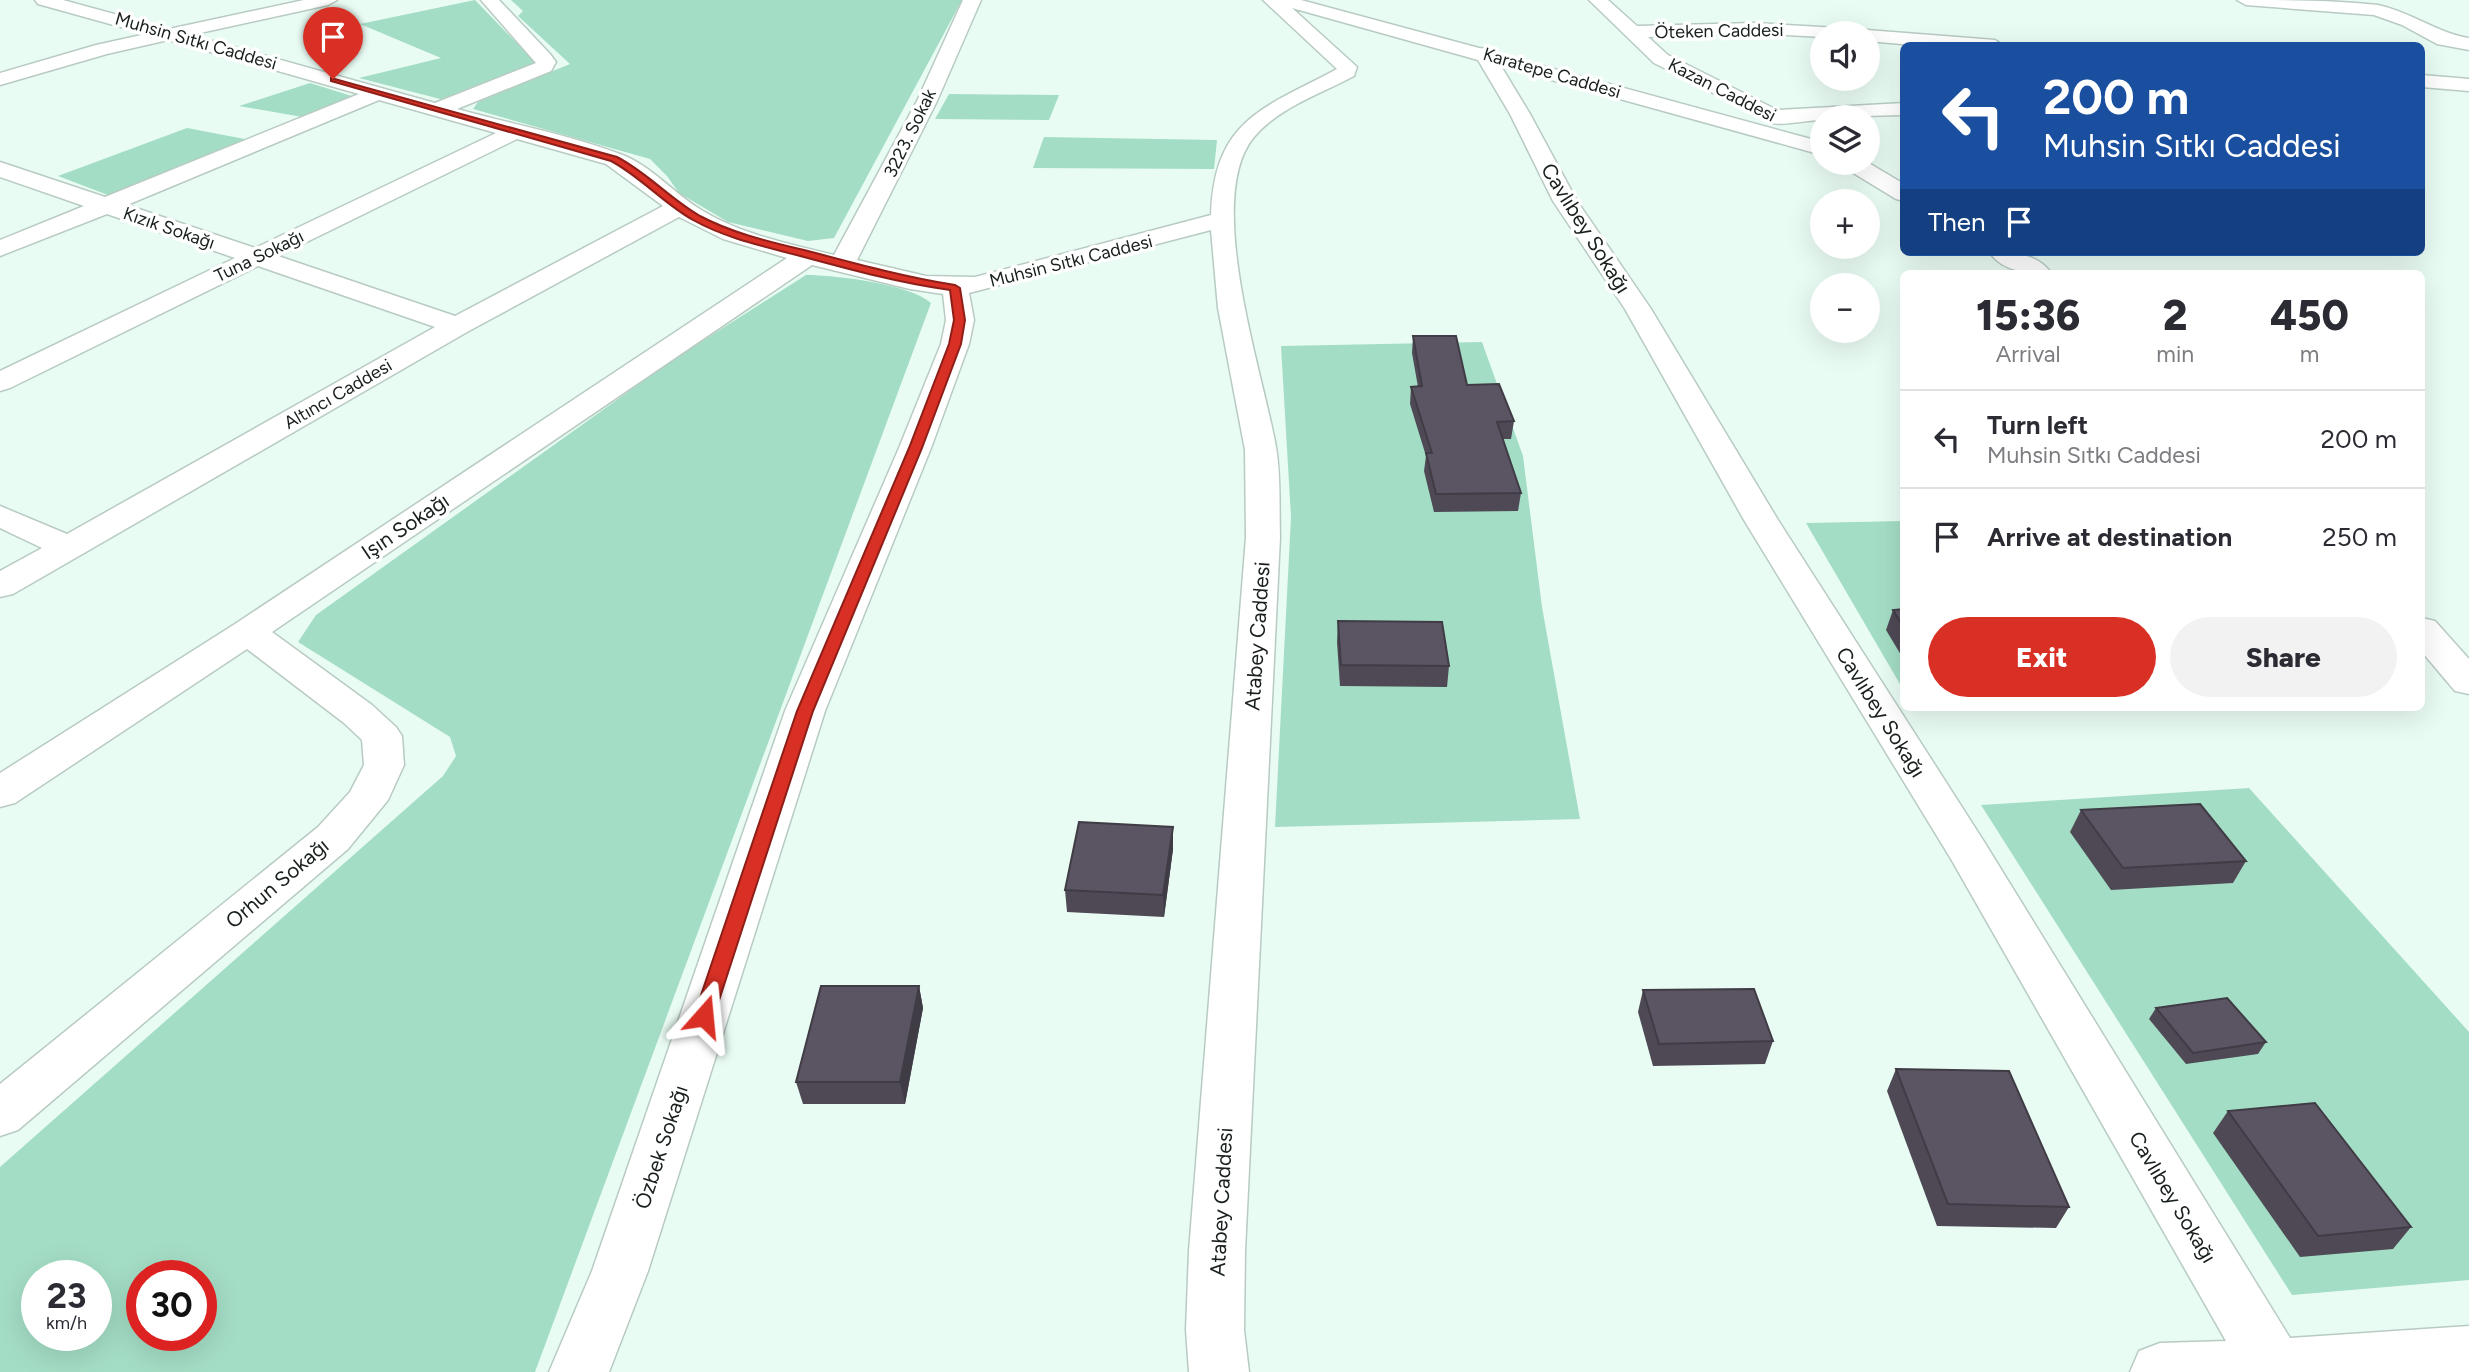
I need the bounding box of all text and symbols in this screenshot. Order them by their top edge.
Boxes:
street label: Muhsin Sıtkı Caddesi [113,7,279,75]
pin [303,7,363,79]
icon: arrive [314,18,352,56]
street label: Öteken Caddesi [1654,19,1784,43]
map controls [1810,21,1880,343]
button: sound [1810,21,1880,91]
street label: Karatepe Caddesi [1481,43,1623,103]
street label: Kazan Caddesi [1664,53,1780,127]
text: 200 m [2043,67,2189,126]
icon: left [1928,70,2019,161]
street label: 3223. Sokak [879,85,941,181]
button: layers [1810,105,1880,175]
text: Muhsin Sıtkı Caddesi [2043,127,2341,165]
street label: Cavlıbey Sokağı [1536,158,1636,298]
button: + [1810,189,1880,259]
street label: Kızık Sokağı [120,202,218,254]
icon: arrive [2000,203,2038,241]
text: Then [1928,206,1986,238]
street label: Tuna Sokağı [211,225,307,287]
street label: Muhsin Sıtkı Caddesi [987,230,1155,292]
button: − [1810,273,1880,343]
text: 15:36 [1976,290,2080,341]
text: 2 [2163,290,2188,341]
text: 450 [2270,290,2349,341]
text: Arrival [1996,340,2061,368]
text: min [2156,340,2194,368]
text: m [2300,340,2319,368]
street label: Altıncı Caddesi [280,354,396,434]
text: Turn left [1987,409,2088,441]
icon: left [1928,420,1966,458]
text: 200 m [2321,423,2397,455]
text: Muhsin Sıtkı Caddesi [1987,441,2201,469]
street label: Işın Sokağı [356,488,454,564]
icon: arrive [1928,518,1966,556]
text: Arrive at destination [1987,521,2232,553]
text: 250 m [2322,521,2397,553]
street label: Atabey Caddesi [1239,561,1275,711]
button: Exit [1928,617,2156,697]
button: Share [2170,617,2397,697]
street label: Cavlıbey Sokağı [1831,642,1931,782]
street label: Orhun Sokağı [220,833,334,933]
position arrow [667,979,741,1053]
street label: Özbek Sokağı [629,1082,693,1212]
street label: Atabey Caddesi [1205,1127,1237,1277]
street label: Cavlıbey Sokağı [2124,1127,2222,1267]
speed limit sign: 30 [126,1260,217,1351]
text: 23 [47,1275,86,1317]
text: km/h [46,1312,87,1334]

